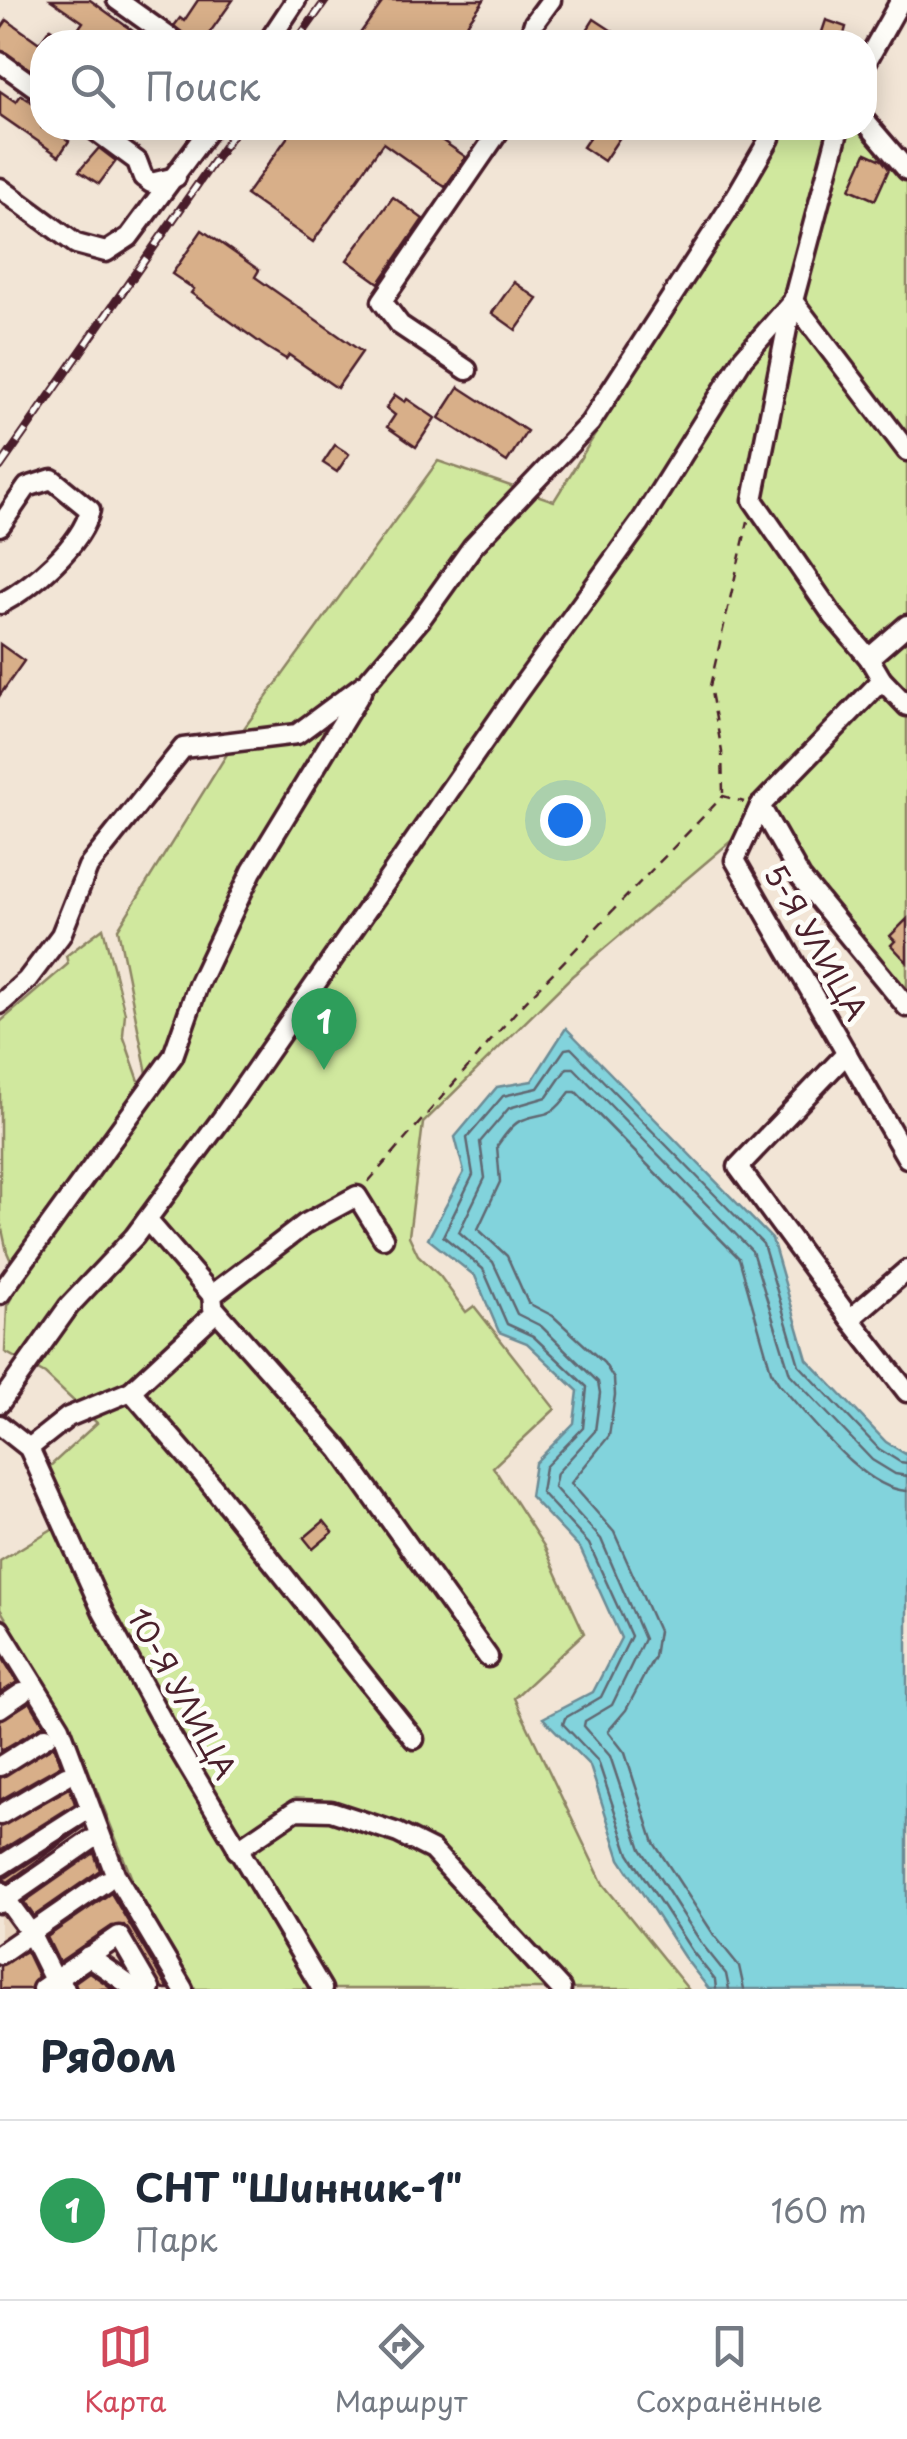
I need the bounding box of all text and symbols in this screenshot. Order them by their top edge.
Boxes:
search box [30,30,877,140]
text: Поиск [145,57,260,114]
icon: search [65,58,120,113]
your location [540,795,591,846]
street label: 5-Я УЛИЦА [754,855,880,1028]
pin: 1 [292,988,356,1070]
street label: 10-Я УЛИЦА [117,1599,249,1787]
text: Рядом [40,2023,177,2086]
text: СНТ "Шинник-1" [135,2158,463,2215]
text: 1 [65,2186,80,2234]
text: 160 m [771,2186,867,2234]
text: Парк [135,2215,218,2263]
tab: Карта [84,2319,166,2422]
tab: Маршрут [335,2319,467,2422]
tab: Сохранённые [636,2319,823,2422]

